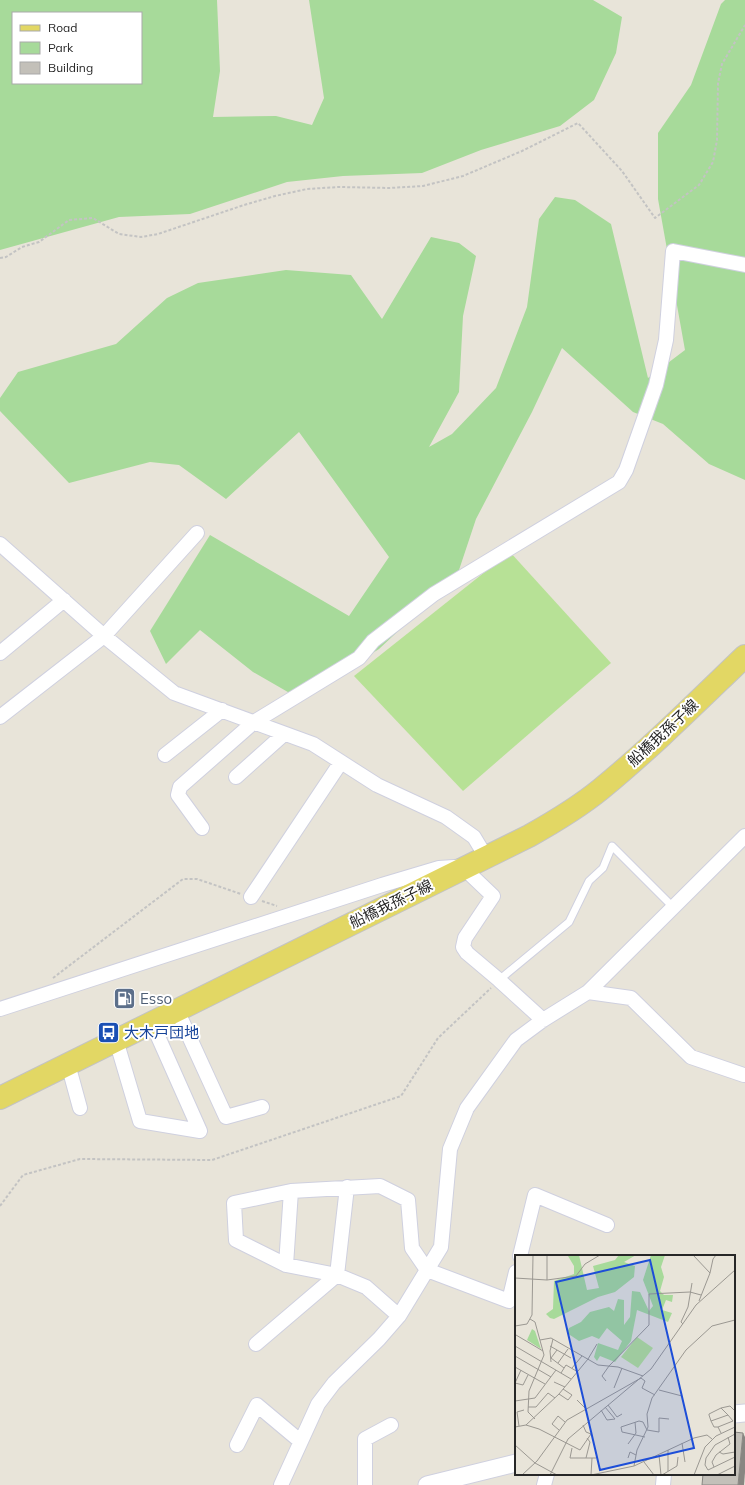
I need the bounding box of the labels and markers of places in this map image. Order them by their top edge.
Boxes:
fuel station icon: Esso [112,986,138,1012]
place label: Esso [140,989,172,1008]
bus stop icon: 大木戸団地 [96,1020,122,1046]
place label: 大木戸団地 [124,1023,199,1042]

